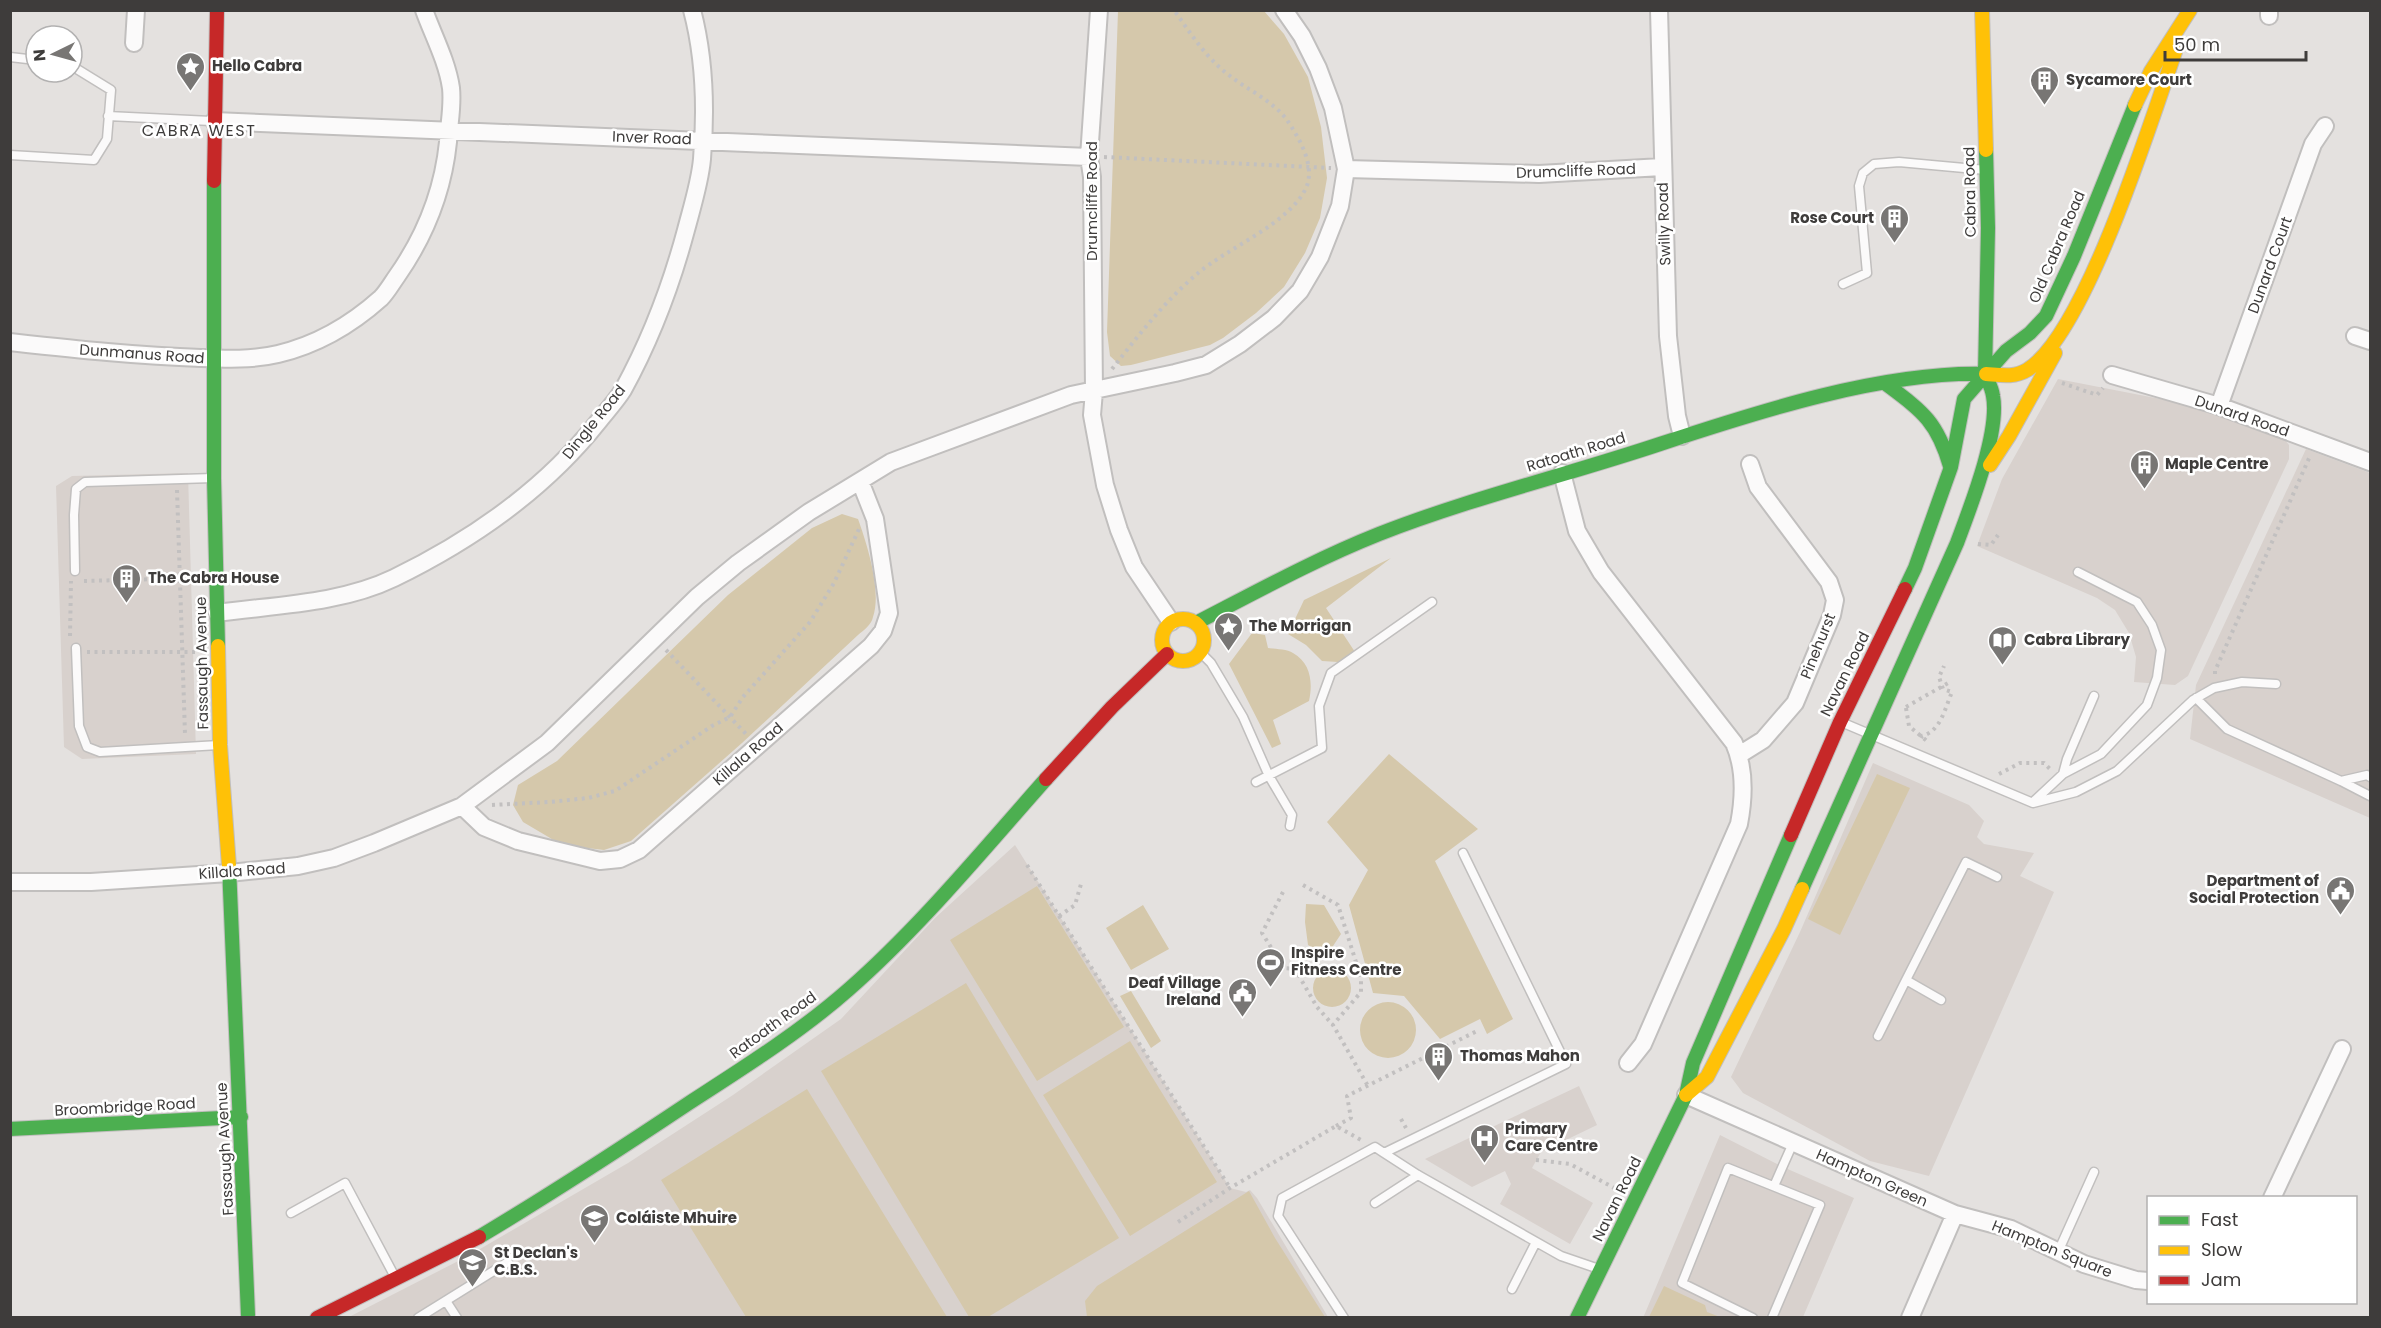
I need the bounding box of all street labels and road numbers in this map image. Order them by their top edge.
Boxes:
street label: Inver Road [612,126,692,149]
street label: Drumcliffe Road [1081,141,1102,261]
street label: Cabra Road [1958,147,1981,237]
street label: Drumcliffe Road [1516,158,1636,183]
street label: Swilly Road [1652,182,1675,266]
street label: Old Cabra Road [2023,187,2090,306]
street label: Dunard Court [2242,214,2297,316]
street label: Dunmanus Road [79,339,205,368]
street label: Dingle Road [557,380,630,463]
street label: Dunard Road [2192,390,2292,442]
street label: Ratoath Road [1524,426,1628,477]
street label: Fassaugh Avenue [190,596,213,730]
street label: Pinehurst [1795,610,1840,682]
street label: Navan Road [1815,628,1874,720]
street label: Killala Road [708,717,787,790]
street label: Killala Road [198,857,286,884]
street label: Ratoath Road [725,986,820,1063]
street label: Fassaugh Avenue [211,1082,238,1216]
street label: Broombridge Road [54,1092,196,1121]
street label: Hampton Green [1813,1143,1931,1212]
street label: Navan Road [1587,1153,1646,1245]
street label: Hampton Square [1989,1215,2116,1282]

